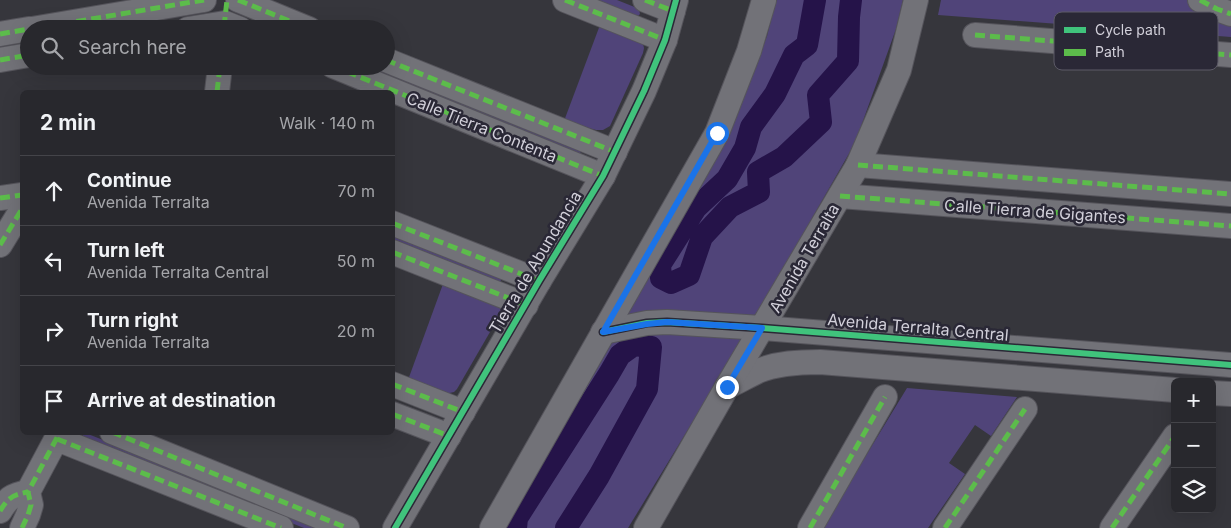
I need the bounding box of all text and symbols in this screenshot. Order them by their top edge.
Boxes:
legend [1054,12,1218,70]
search box [20,20,395,75]
text: Cycle path [1095,21,1166,38]
icon: search [38,34,66,62]
text: Search here [78,36,187,59]
text: Path [1095,43,1125,60]
street label: Calle Tierra Contenta [404,88,560,166]
text: 2 min [40,110,96,135]
text: Walk · 140 m [279,113,375,133]
route start [706,122,729,145]
text: Continue [87,169,172,192]
icon: ahead [40,177,68,205]
text: 70 m [338,181,375,201]
street label: Tierra de Abundancia [484,187,586,337]
text: Avenida Terralta [87,192,210,212]
street label: Calle Tierra de Gigantes [943,195,1127,227]
street label: Avenida Terralta [765,200,843,316]
text: Turn left [87,239,165,262]
icon: left [40,247,68,275]
text: 50 m [337,251,375,271]
text: Avenida Terralta Central [87,262,269,282]
text: Turn right [87,309,178,332]
street label: Avenida Terralta Central [827,309,1009,345]
icon: right [40,317,68,345]
text: 20 m [337,321,375,341]
text: Avenida Terralta [87,332,210,352]
route end [716,376,739,399]
map controls [1171,378,1216,513]
button: + [1171,378,1216,423]
icon: arrive [40,387,68,415]
text: Arrive at destination [87,389,276,412]
button: − [1171,423,1216,468]
button: layers [1171,468,1216,513]

